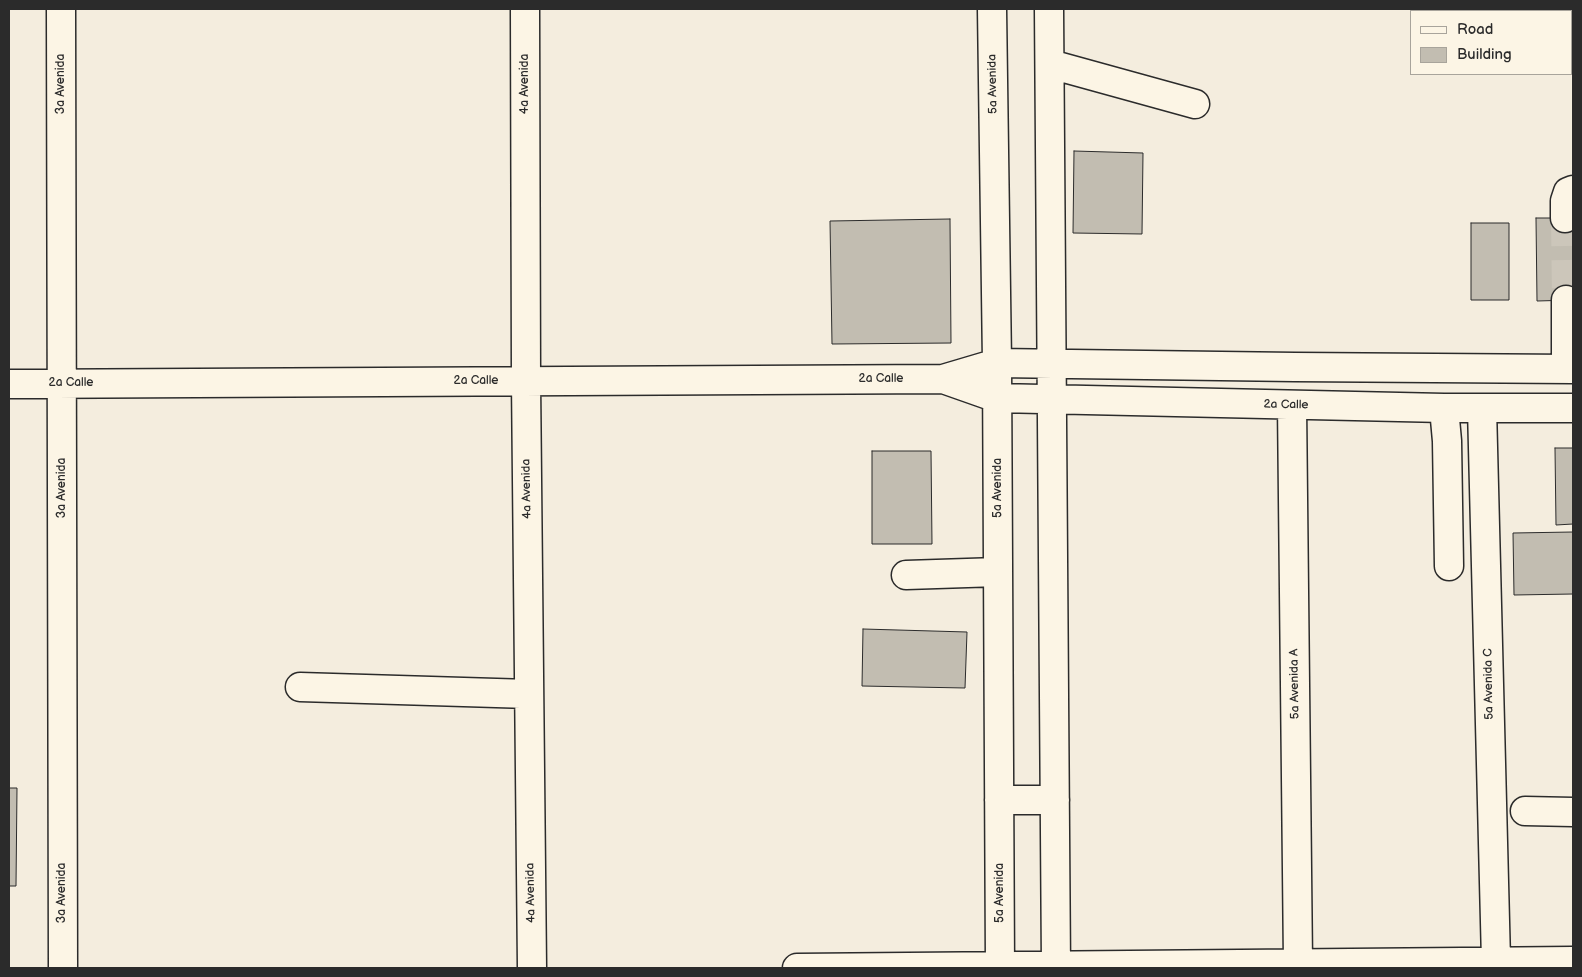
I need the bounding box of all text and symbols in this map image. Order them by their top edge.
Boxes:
legend [1410,10,1572,75]
text: Road [1457,20,1493,39]
text: Building [1457,45,1512,64]
street label: 3a Avenida [54,54,68,114]
street label: 4a Avenida [518,54,532,114]
street label: 5a Avenida [985,54,1001,114]
street label: 2a Calle [859,372,903,386]
street label: 2a Calle [454,374,498,388]
street label: 2a Calle [49,376,93,390]
street label: 2a Calle [1263,397,1309,413]
street label: 3a Avenida [55,458,69,518]
street label: 5a Avenida [991,458,1005,518]
street label: 4a Avenida [519,459,535,519]
street label: 5a Avenida C [1481,648,1497,720]
street label: 5a Avenida A [1287,649,1303,719]
street label: 3a Avenida [55,863,69,923]
street label: 4a Avenida [523,863,539,923]
street label: 5a Avenida [993,863,1007,923]

